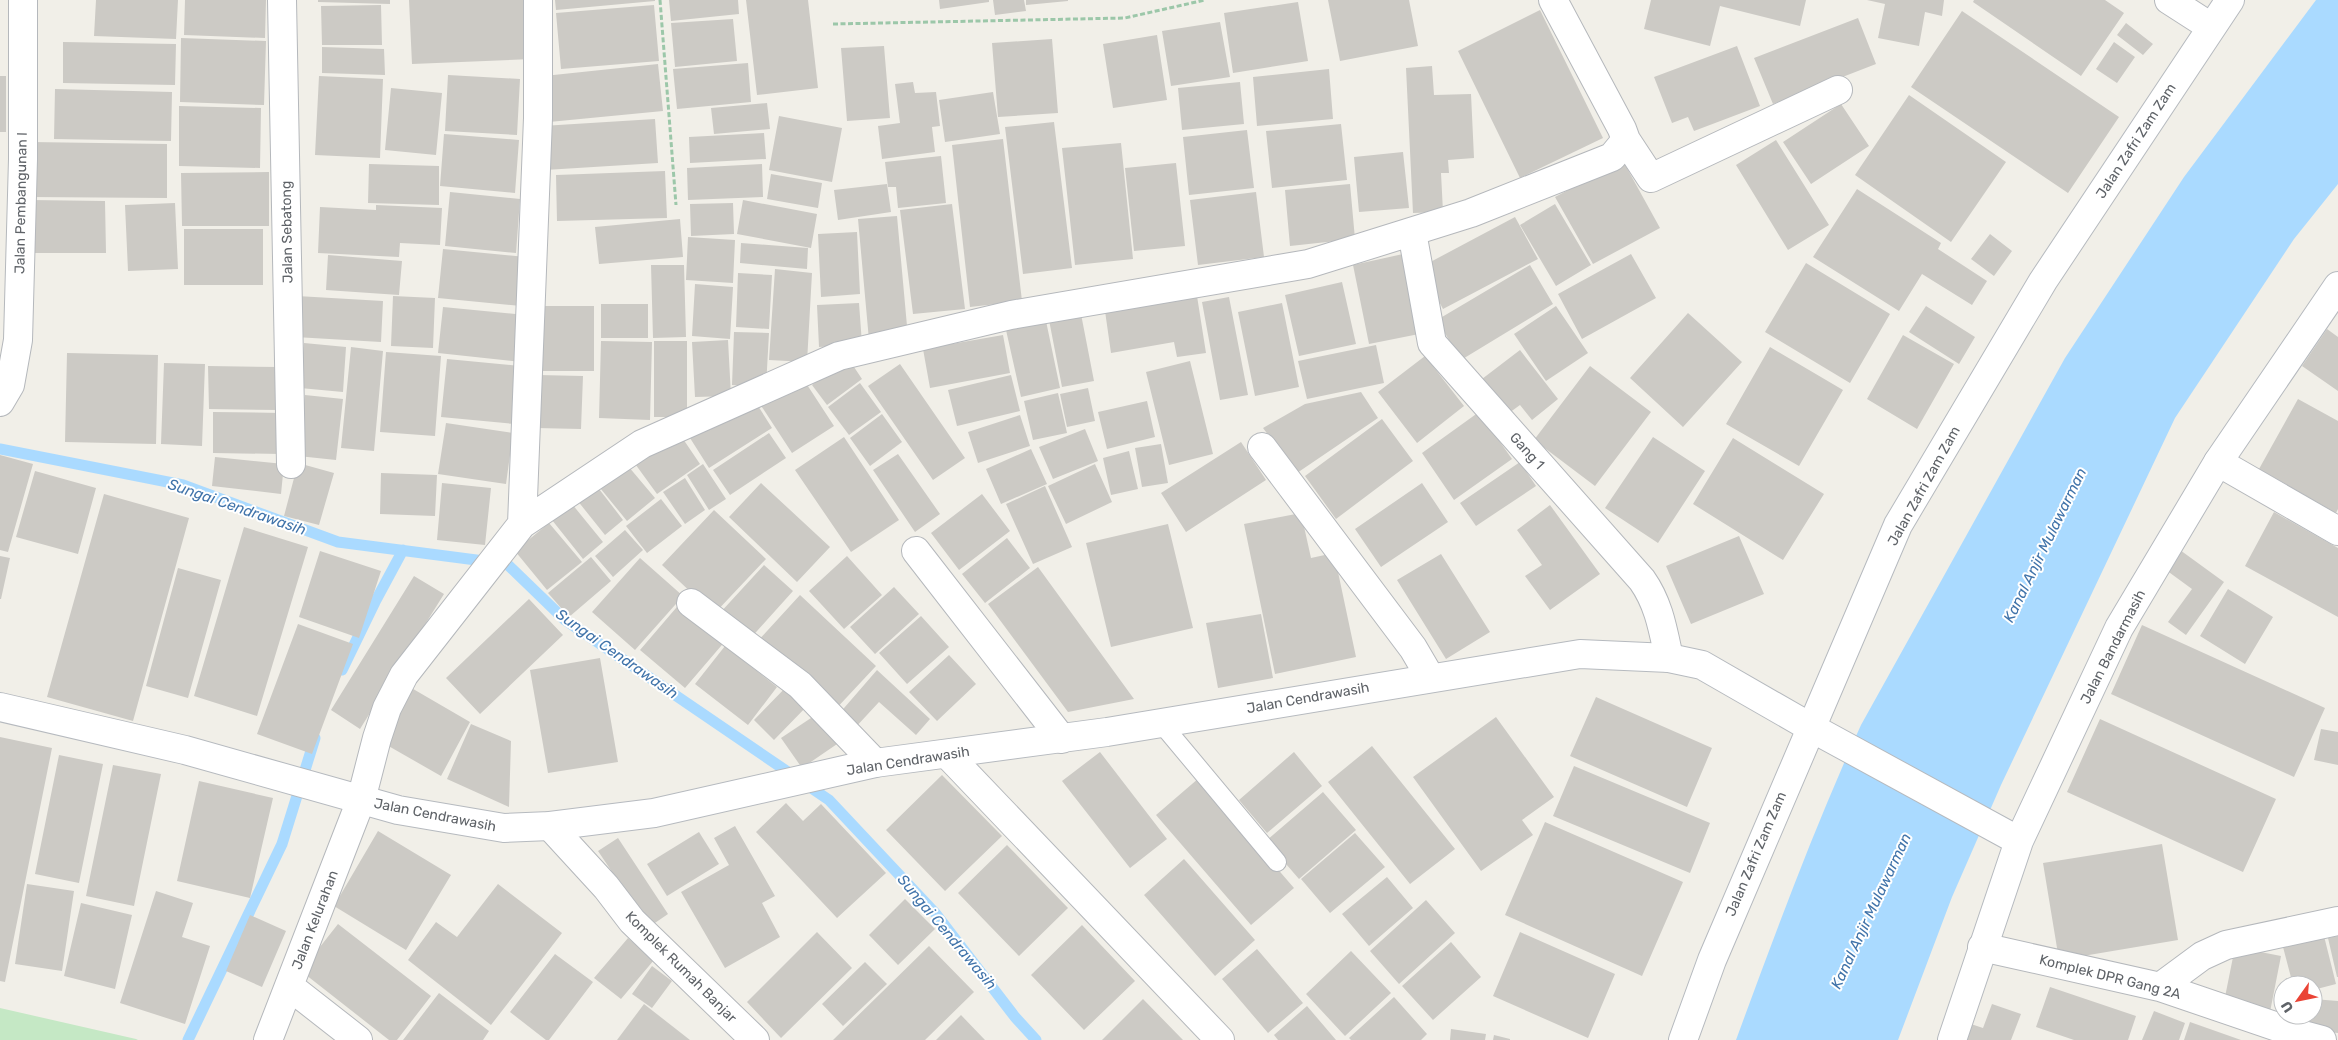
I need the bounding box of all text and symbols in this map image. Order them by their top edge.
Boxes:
street label: Jalan Zafri Zam Zam [2092,80,2180,202]
street label: Jalan Pembangunan I [11,132,31,274]
street label: Jalan Sebatong [278,181,296,283]
street label: Jalan Zafri Zam Zam [1884,423,1964,549]
street label: Gang 1 [1506,429,1548,473]
water label: Kanal Anjir Mulawarman [2000,465,2090,625]
water label: Sungai Cendrawasih [166,475,308,539]
street label: Jalan Bandarmasih [2077,587,2149,707]
water label: Sungai Cendrawasih [553,605,681,703]
street label: Jalan Cendrawasih [1245,679,1371,717]
street label: Jalan Cendrawasih [845,743,971,779]
street label: Jalan Zafri Zam Zam [1722,789,1790,919]
street label: Jalan Cendrawasih [372,795,498,835]
water label: Kanal Anjir Mulawarman [1827,830,1915,992]
street label: Jalan Kelurahan [288,868,342,972]
water label: Sungai Cendrawasih [894,871,1000,993]
street label: Komplek Rumah Banjar [622,908,741,1027]
street label: Komplek DPR Gang 2A [2038,951,2183,1003]
north arrow [2273,975,2323,1025]
text: U [2278,998,2297,1016]

